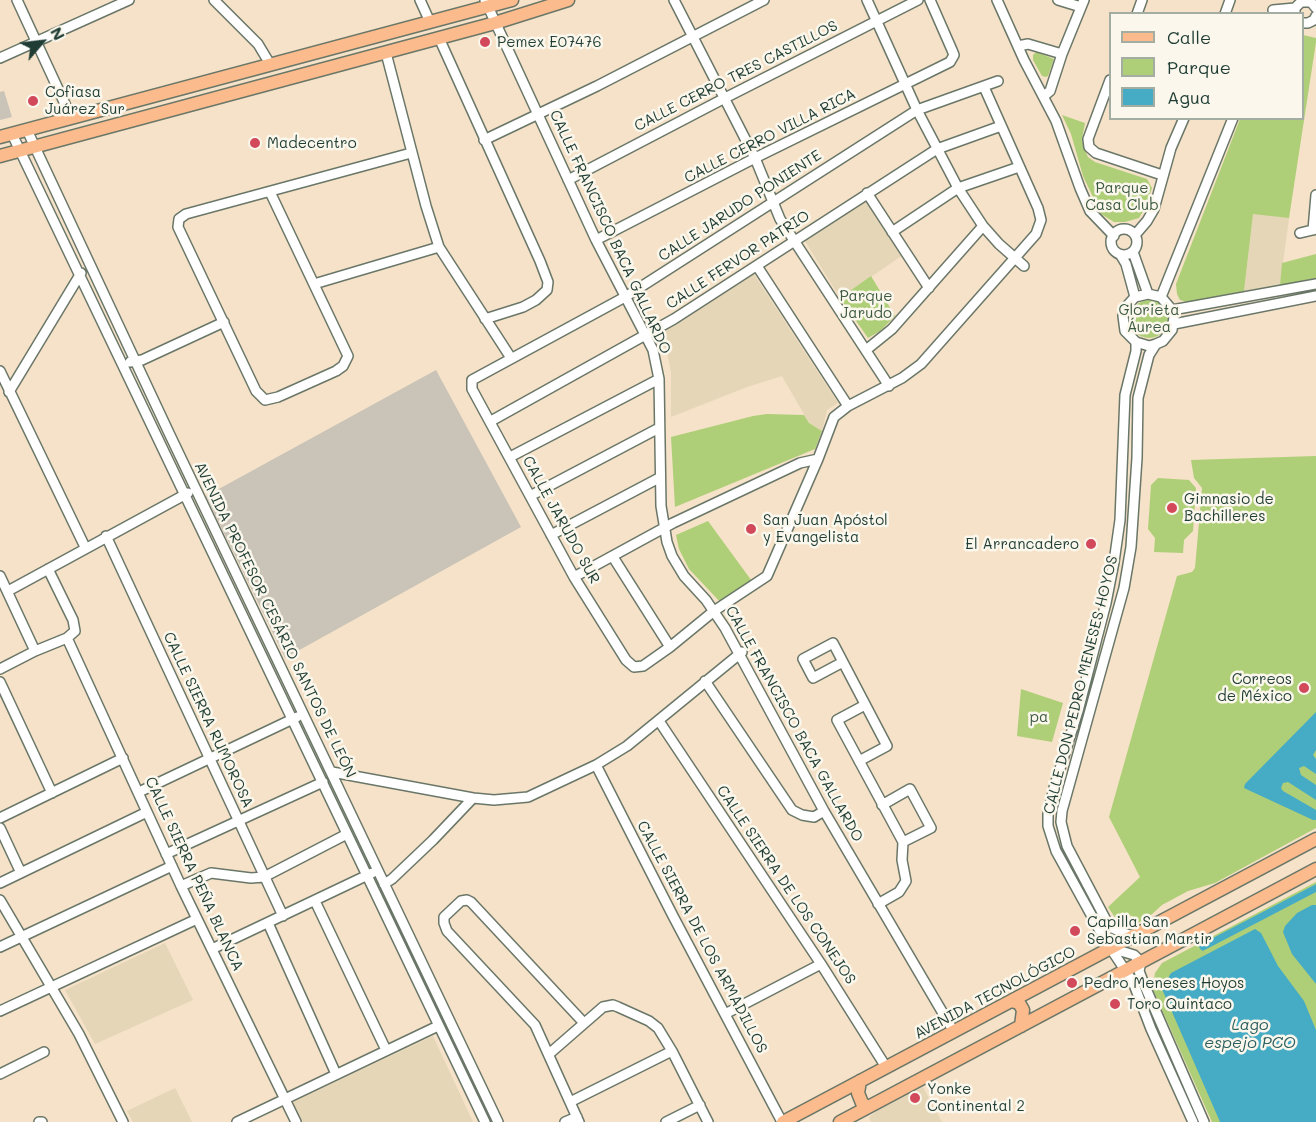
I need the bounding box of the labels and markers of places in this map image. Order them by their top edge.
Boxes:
place label: Pemex E07476 [497,33,602,51]
marker: Pemex E07476 [478,35,492,49]
place label: Cofiasa Juárez Sur [45,83,125,118]
marker: Cofiasa Juárez Sur [26,94,40,108]
place label: Madecentro [267,134,357,152]
marker: Madecentro [248,136,262,150]
place label: Gimnasio de Bachilleres [1184,490,1274,525]
marker: Gimnasio de Bachilleres [1165,501,1179,515]
place label: San Juan Apóstol y Evangelista [763,511,888,546]
marker: San Juan Apóstol y Evangelista [744,522,758,536]
place label: El Arrancadero [965,535,1079,553]
marker: El Arrancadero [1084,537,1098,551]
place label: Correos de México [1217,670,1292,705]
marker: Correos de México [1297,681,1311,695]
place label: Capilla San Sebastian Martir [1087,913,1212,948]
marker: Capilla San Sebastian Martir [1068,924,1082,938]
place label: Pedro Meneses Hoyos [1084,974,1244,992]
marker: Pedro Meneses Hoyos [1065,976,1079,990]
place label: Toro Quintaco [1127,995,1232,1013]
marker: Toro Quintaco [1108,997,1122,1011]
place label: Yonke Continental 2 [927,1080,1025,1115]
marker: Yonke Continental 2 [908,1091,922,1105]

